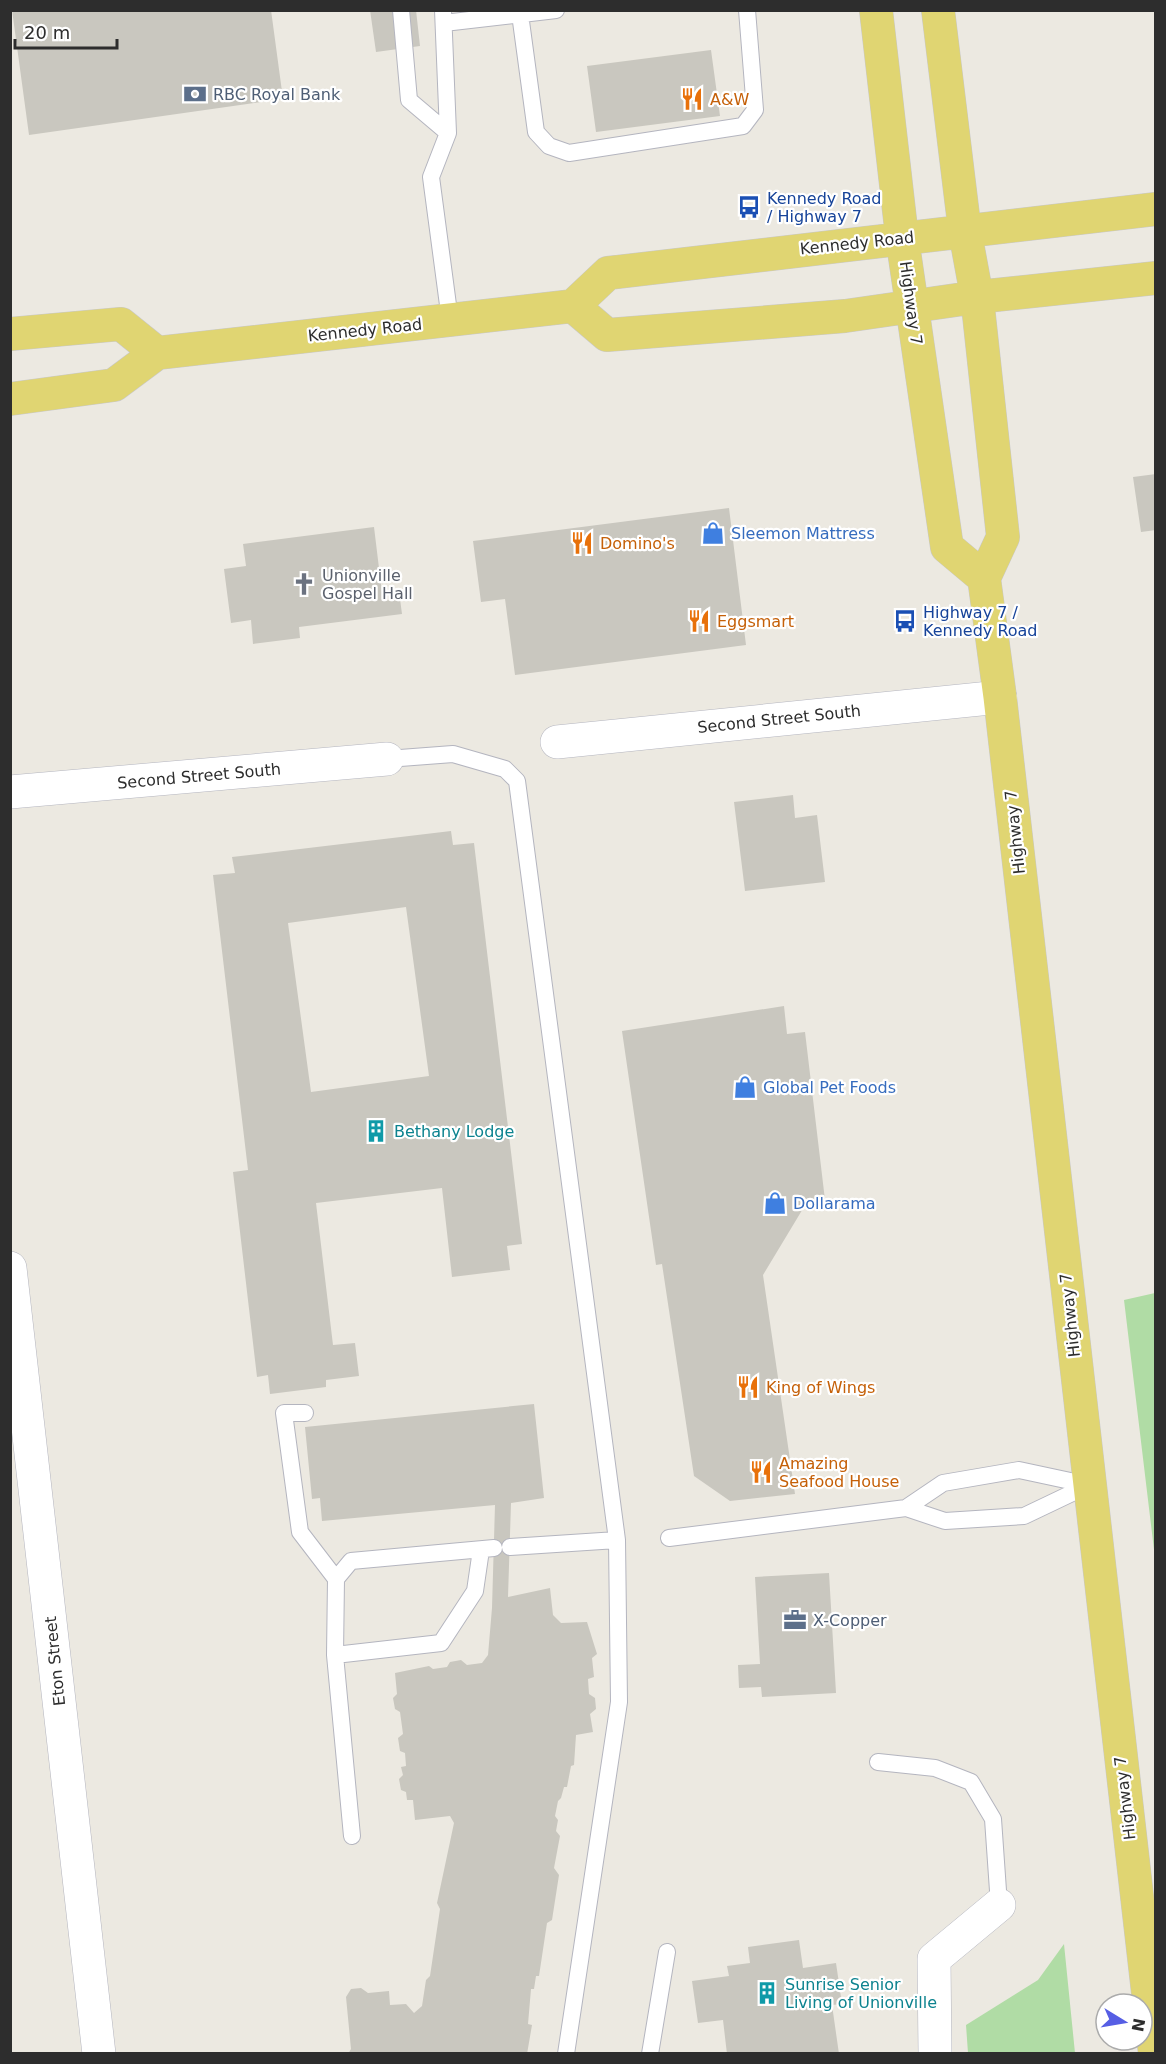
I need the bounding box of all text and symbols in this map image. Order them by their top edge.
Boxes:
scale bar [15,12,117,50]
text: 20 m [24,22,70,43]
bank icon: RBC Royal Bank [182,81,208,107]
place label: RBC Royal Bank [213,85,341,104]
restaurant icon: A&W [679,86,705,112]
place label: A&W [710,90,749,109]
place label: Kennedy Road / Highway 7 [767,189,882,226]
bus stop icon: Kennedy Road / Highway 7 [736,194,762,220]
street label: Kennedy Road [799,228,915,258]
street label: Highway 7 [896,260,926,346]
street label: Kennedy Road [307,315,423,345]
shop icon: Sleemon Mattress [700,520,726,546]
place label: Sleemon Mattress [731,524,875,543]
restaurant icon: Domino's [569,530,595,556]
place label: Domino's [600,534,675,553]
place label: Unionville Gospel Hall [322,566,413,603]
church icon: Unionville Gospel Hall [291,571,317,597]
place label: Highway 7 / Kennedy Road [923,603,1038,640]
restaurant icon: Eggsmart [686,608,712,634]
bus stop icon: Highway 7 / Kennedy Road [892,608,918,634]
place label: Eggsmart [717,612,794,631]
street label: Second Street South [696,701,862,737]
street label: Second Street South [116,759,282,793]
street label: Highway 7 [1001,789,1029,875]
shop icon: Global Pet Foods [732,1074,758,1100]
place label: Global Pet Foods [763,1078,896,1097]
building icon: Bethany Lodge [363,1118,389,1144]
place label: Bethany Lodge [394,1122,514,1141]
shop icon: Dollarama [762,1190,788,1216]
place label: Dollarama [793,1194,876,1213]
street label: Highway 7 [1056,1272,1084,1358]
restaurant icon: King of Wings [735,1374,761,1400]
place label: King of Wings [766,1378,875,1397]
place label: Amazing Seafood House [779,1454,899,1491]
restaurant icon: Amazing Seafood House [748,1459,774,1485]
office icon: X-Copper [782,1607,808,1633]
place label: X-Copper [813,1611,887,1630]
street label: Eton Street [41,1615,69,1707]
street label: Highway 7 [1110,1755,1140,1841]
place label: Sunrise Senior Living of Unionville [785,1975,937,2012]
building icon: Sunrise Senior Living of Unionville [754,1980,780,2006]
north arrow [1094,1992,1154,2052]
text: N [1128,2016,1149,2033]

